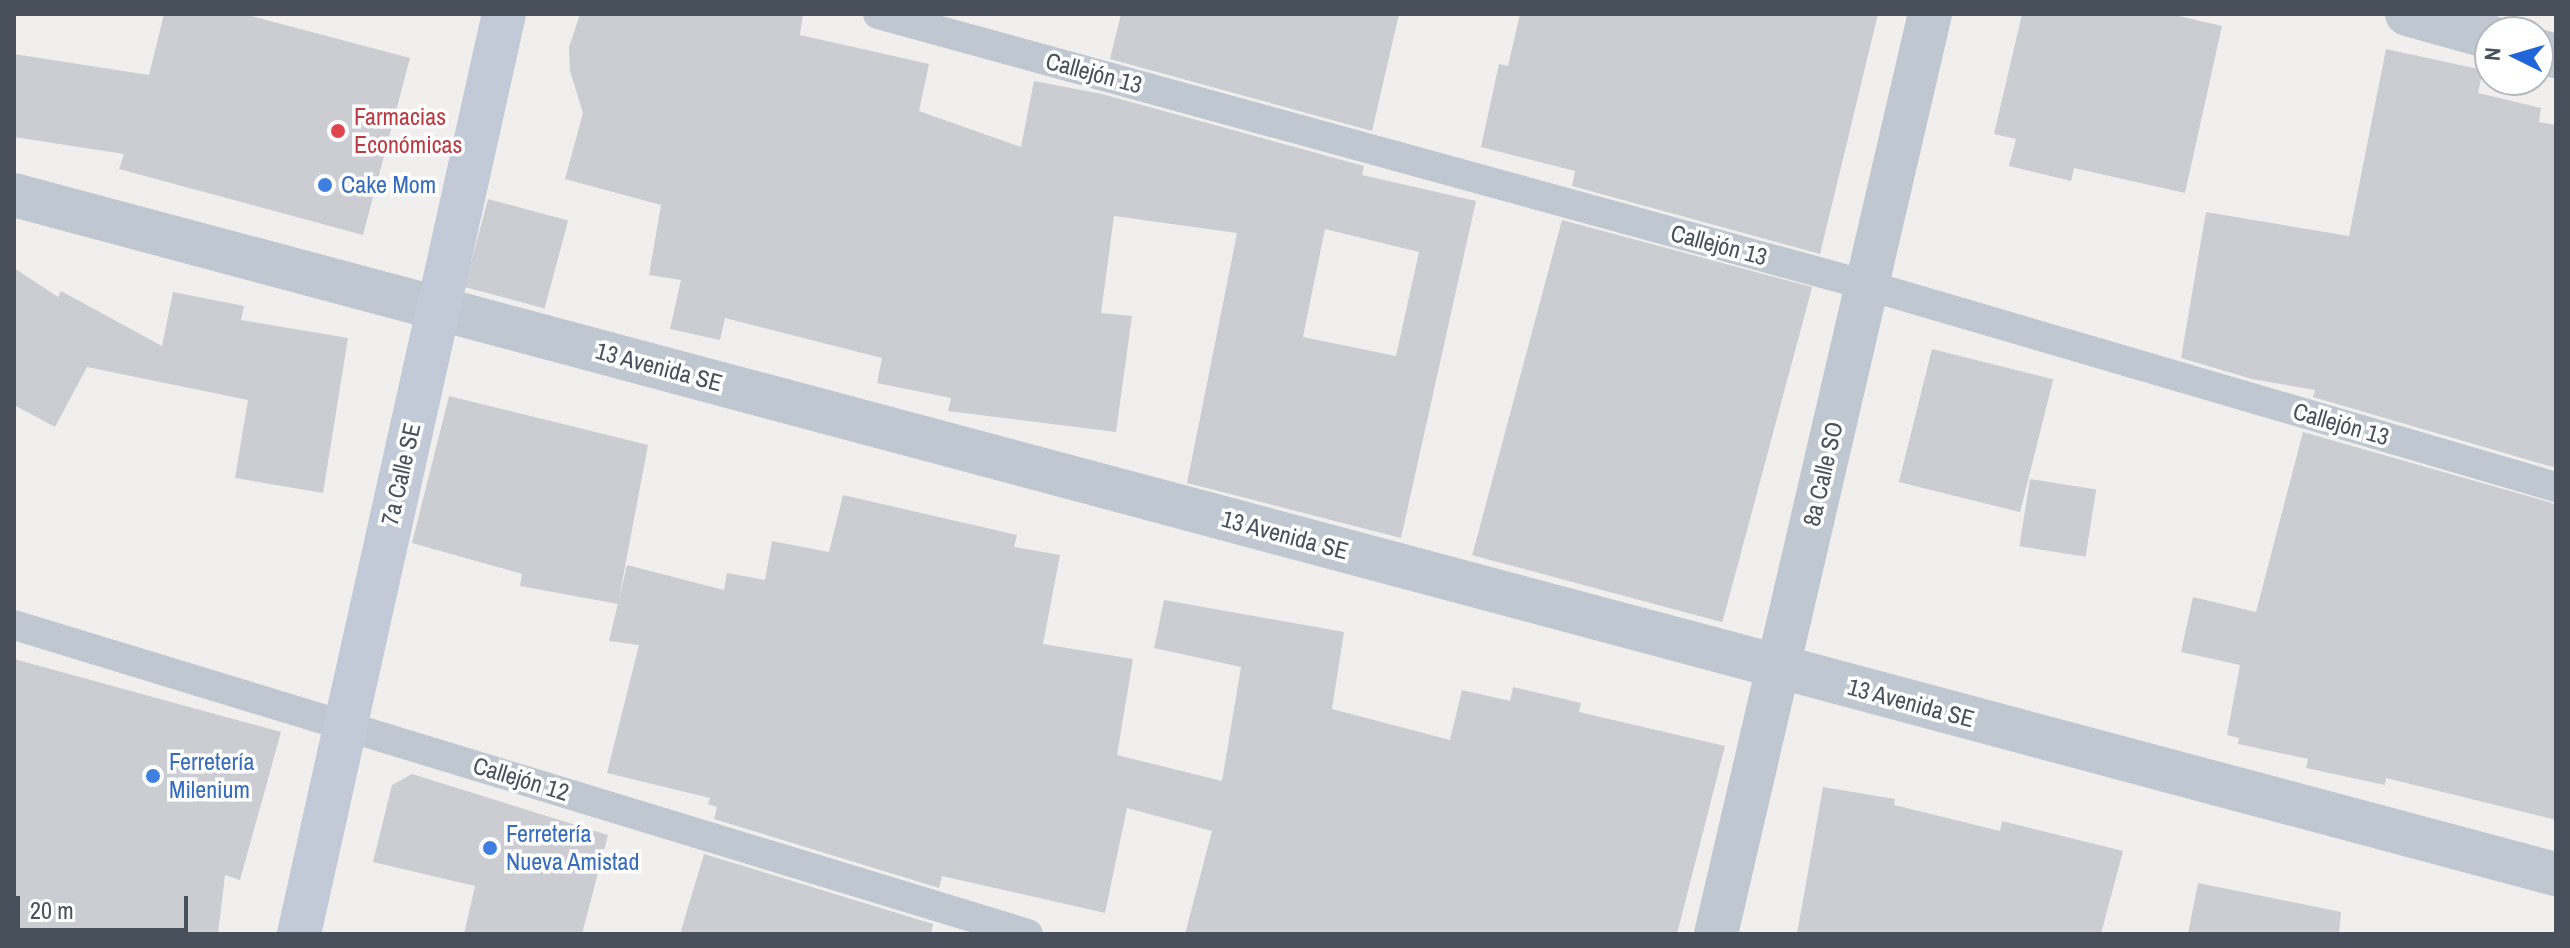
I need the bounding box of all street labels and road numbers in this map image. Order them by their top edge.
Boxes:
street label: Callejón 13 [1043,46,1145,100]
street label: Callejón 13 [1668,218,1770,272]
street label: 13 Avenida SE [592,336,726,398]
street label: Callejón 13 [2290,397,2392,451]
street label: 8a Calle SO [1797,419,1849,529]
street label: 7a Calle SE [375,420,427,528]
street label: 13 Avenida SE [1218,504,1352,566]
street label: 13 Avenida SE [1844,672,1978,734]
street label: Callejón 12 [470,751,572,807]

